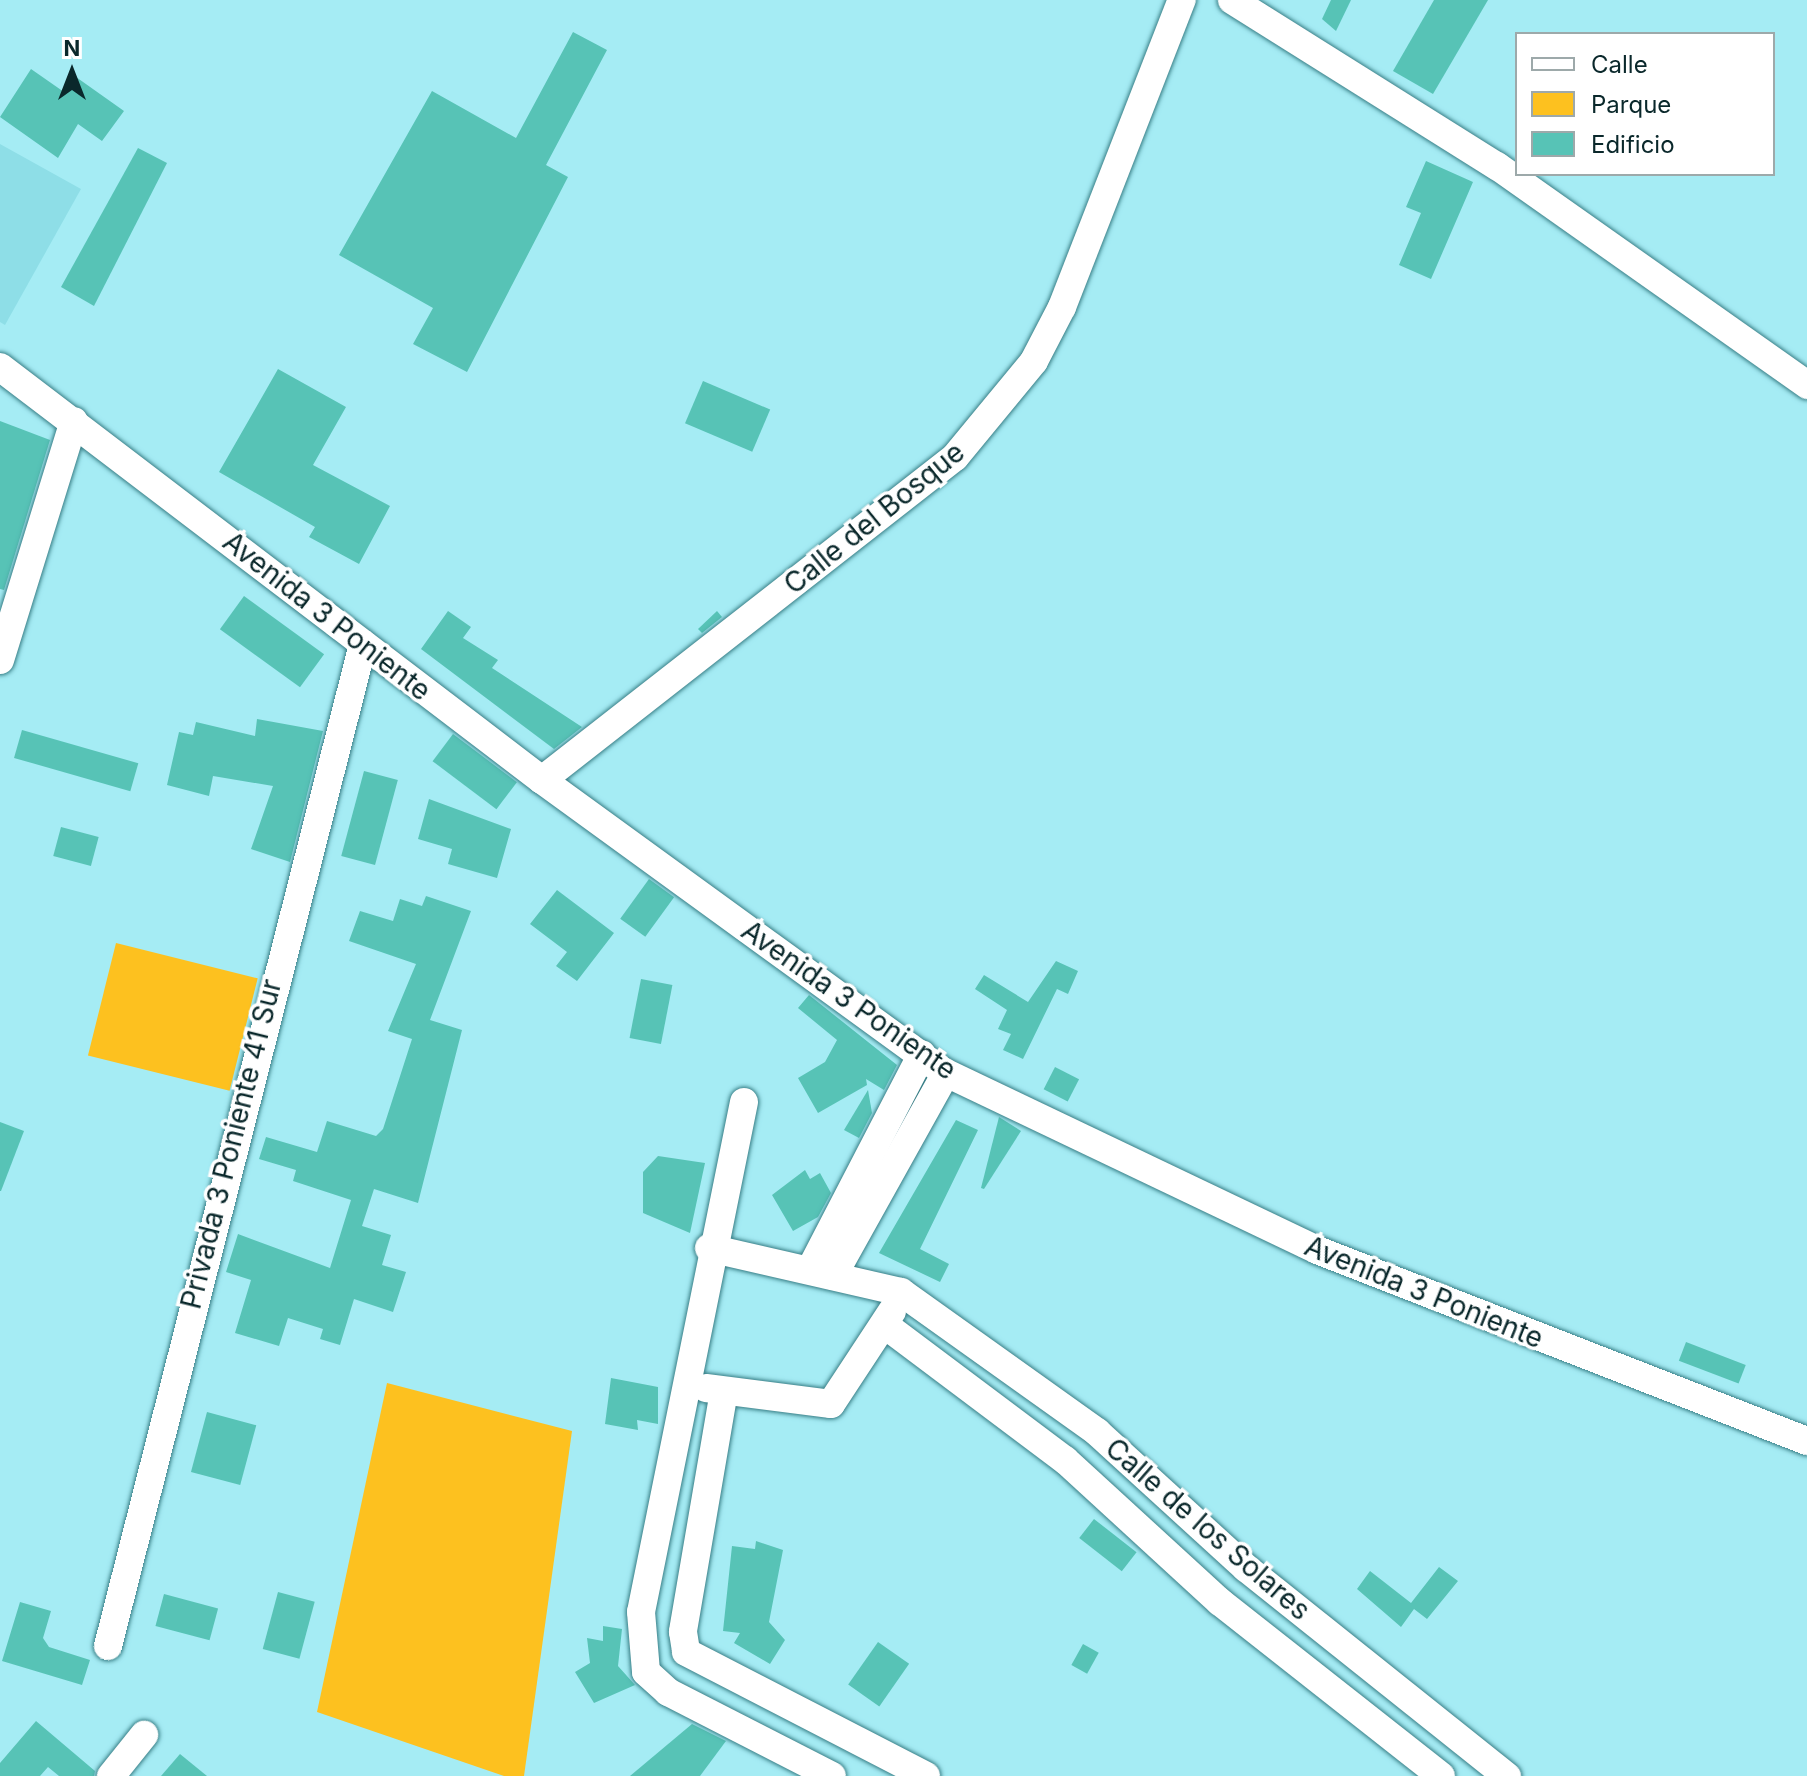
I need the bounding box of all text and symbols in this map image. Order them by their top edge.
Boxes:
north arrow [32,32,112,112]
legend [1515,32,1775,176]
text: N [64,35,80,61]
text: Calle [1591,50,1648,79]
text: Parque [1591,90,1671,119]
text: Edificio [1591,130,1675,159]
street label: Calle del Bosque [777,435,971,601]
street label: Avenida 3 Poniente [217,525,437,707]
street label: Avenida 3 Poniente [735,913,963,1087]
street label: Privada 3 Poniente 41 Sur [174,976,288,1312]
street label: Avenida 3 Poniente [1300,1229,1548,1355]
street label: Calle de los Solares [1099,1431,1317,1627]

